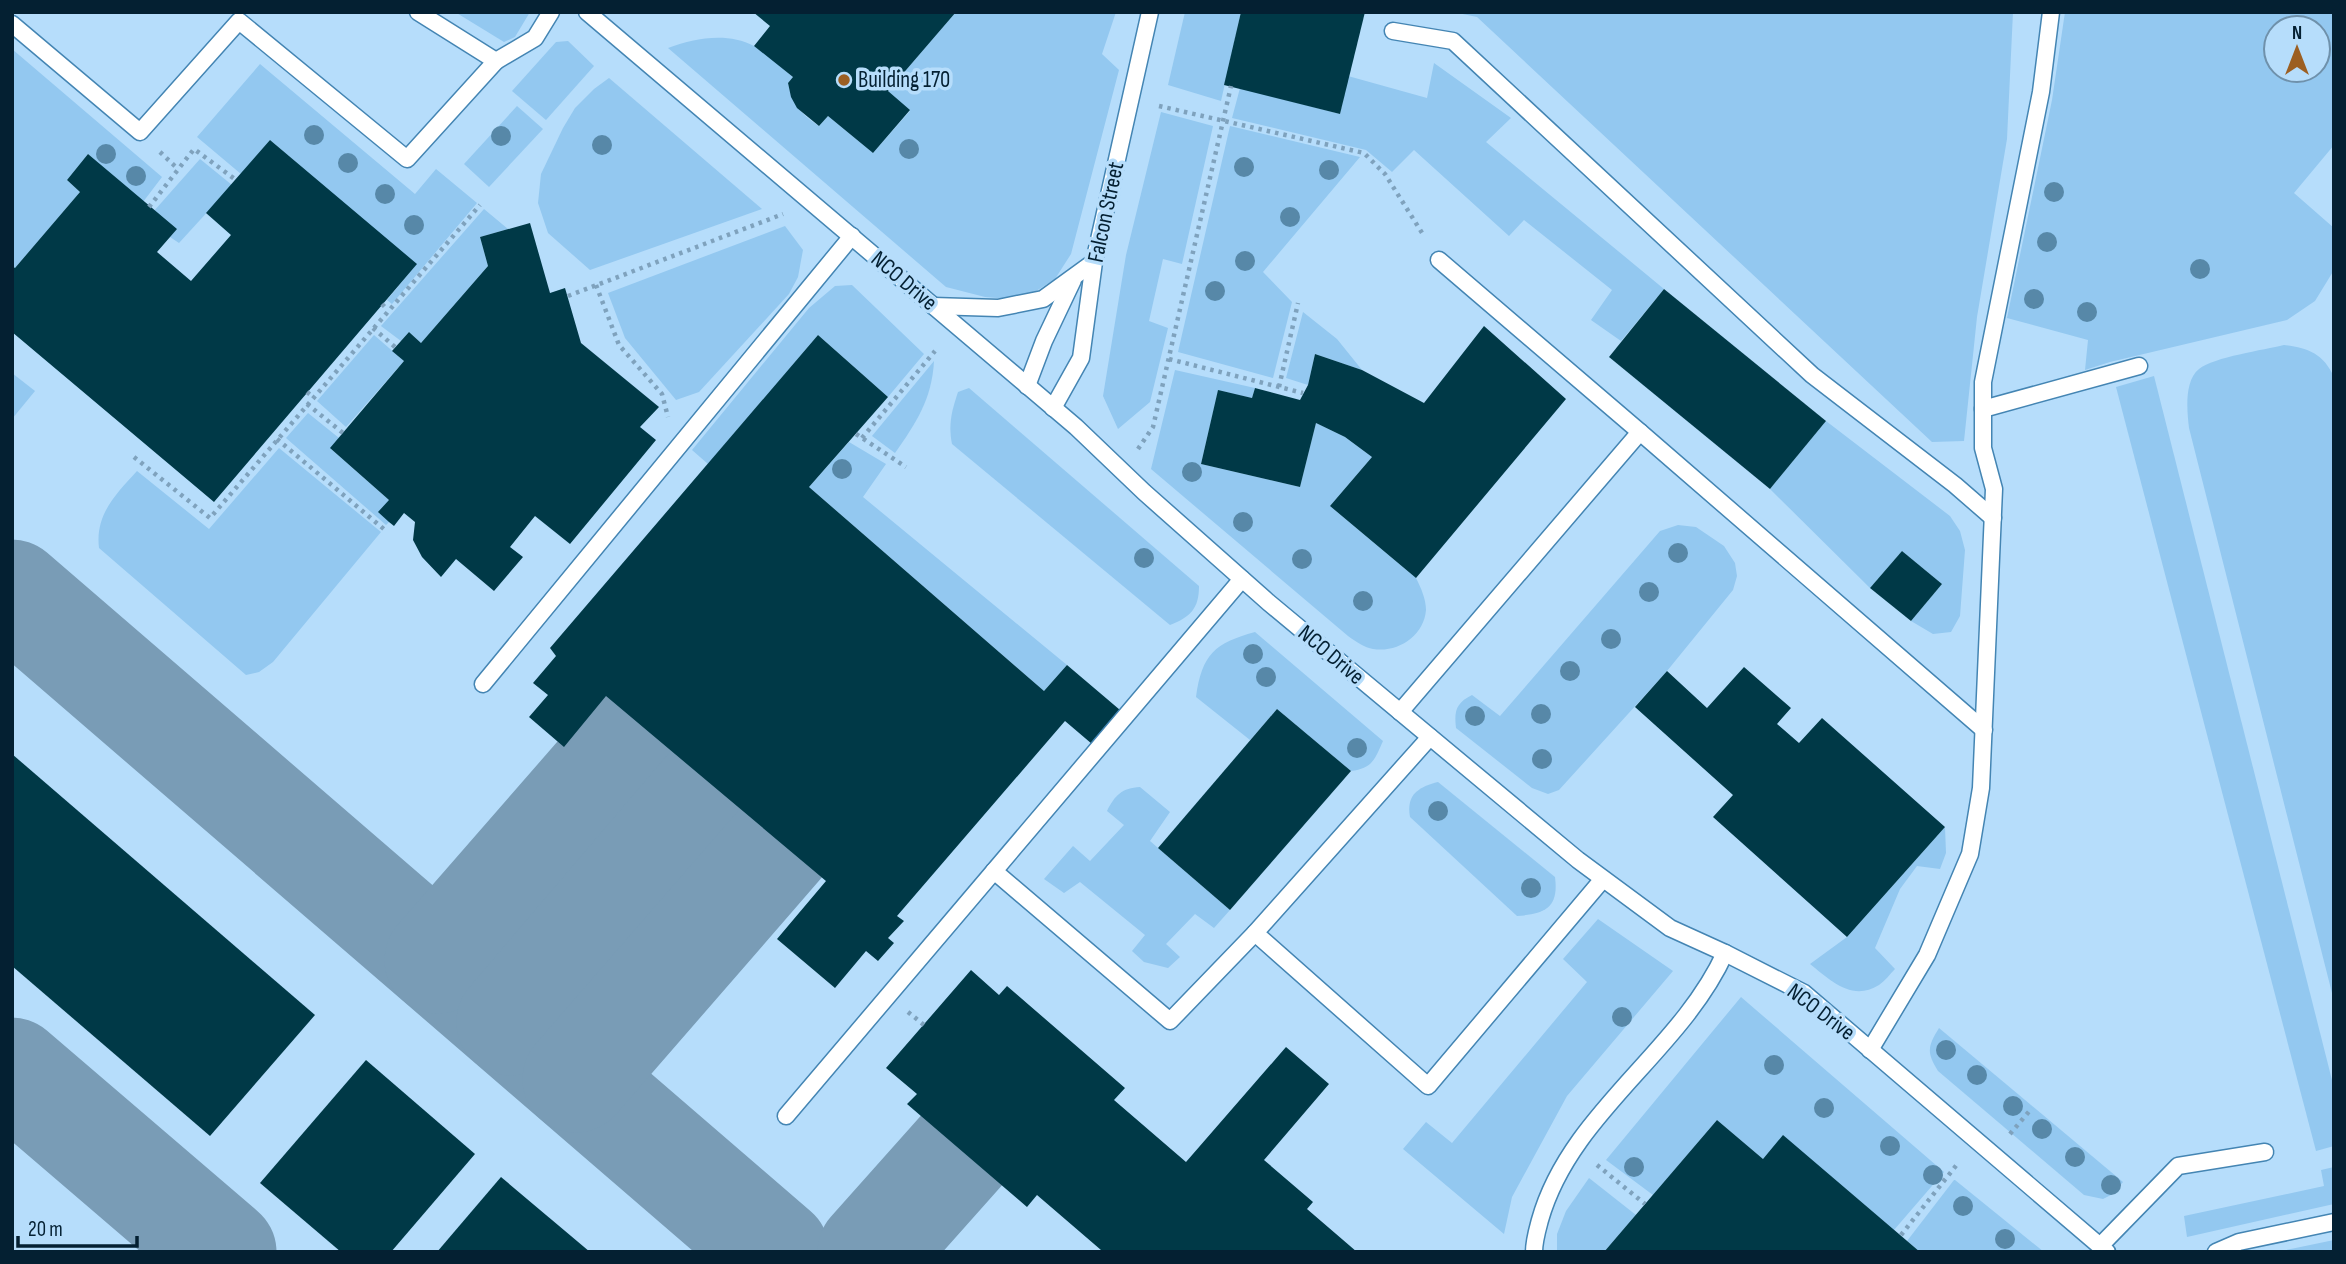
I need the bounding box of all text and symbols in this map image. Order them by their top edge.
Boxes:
north arrow [2262,14,2332,84]
text: N [2292,22,2302,45]
place label: Building 170 [858,66,950,94]
marker: Building 170 [836,72,852,88]
street label: Falcon Street [1082,159,1130,265]
street label: NCO Drive [865,245,943,317]
street label: NCO Drive [1292,619,1370,691]
street label: NCO Drive [1781,977,1861,1047]
scale bar [18,1204,136,1248]
text: 20 m [28,1217,63,1242]

